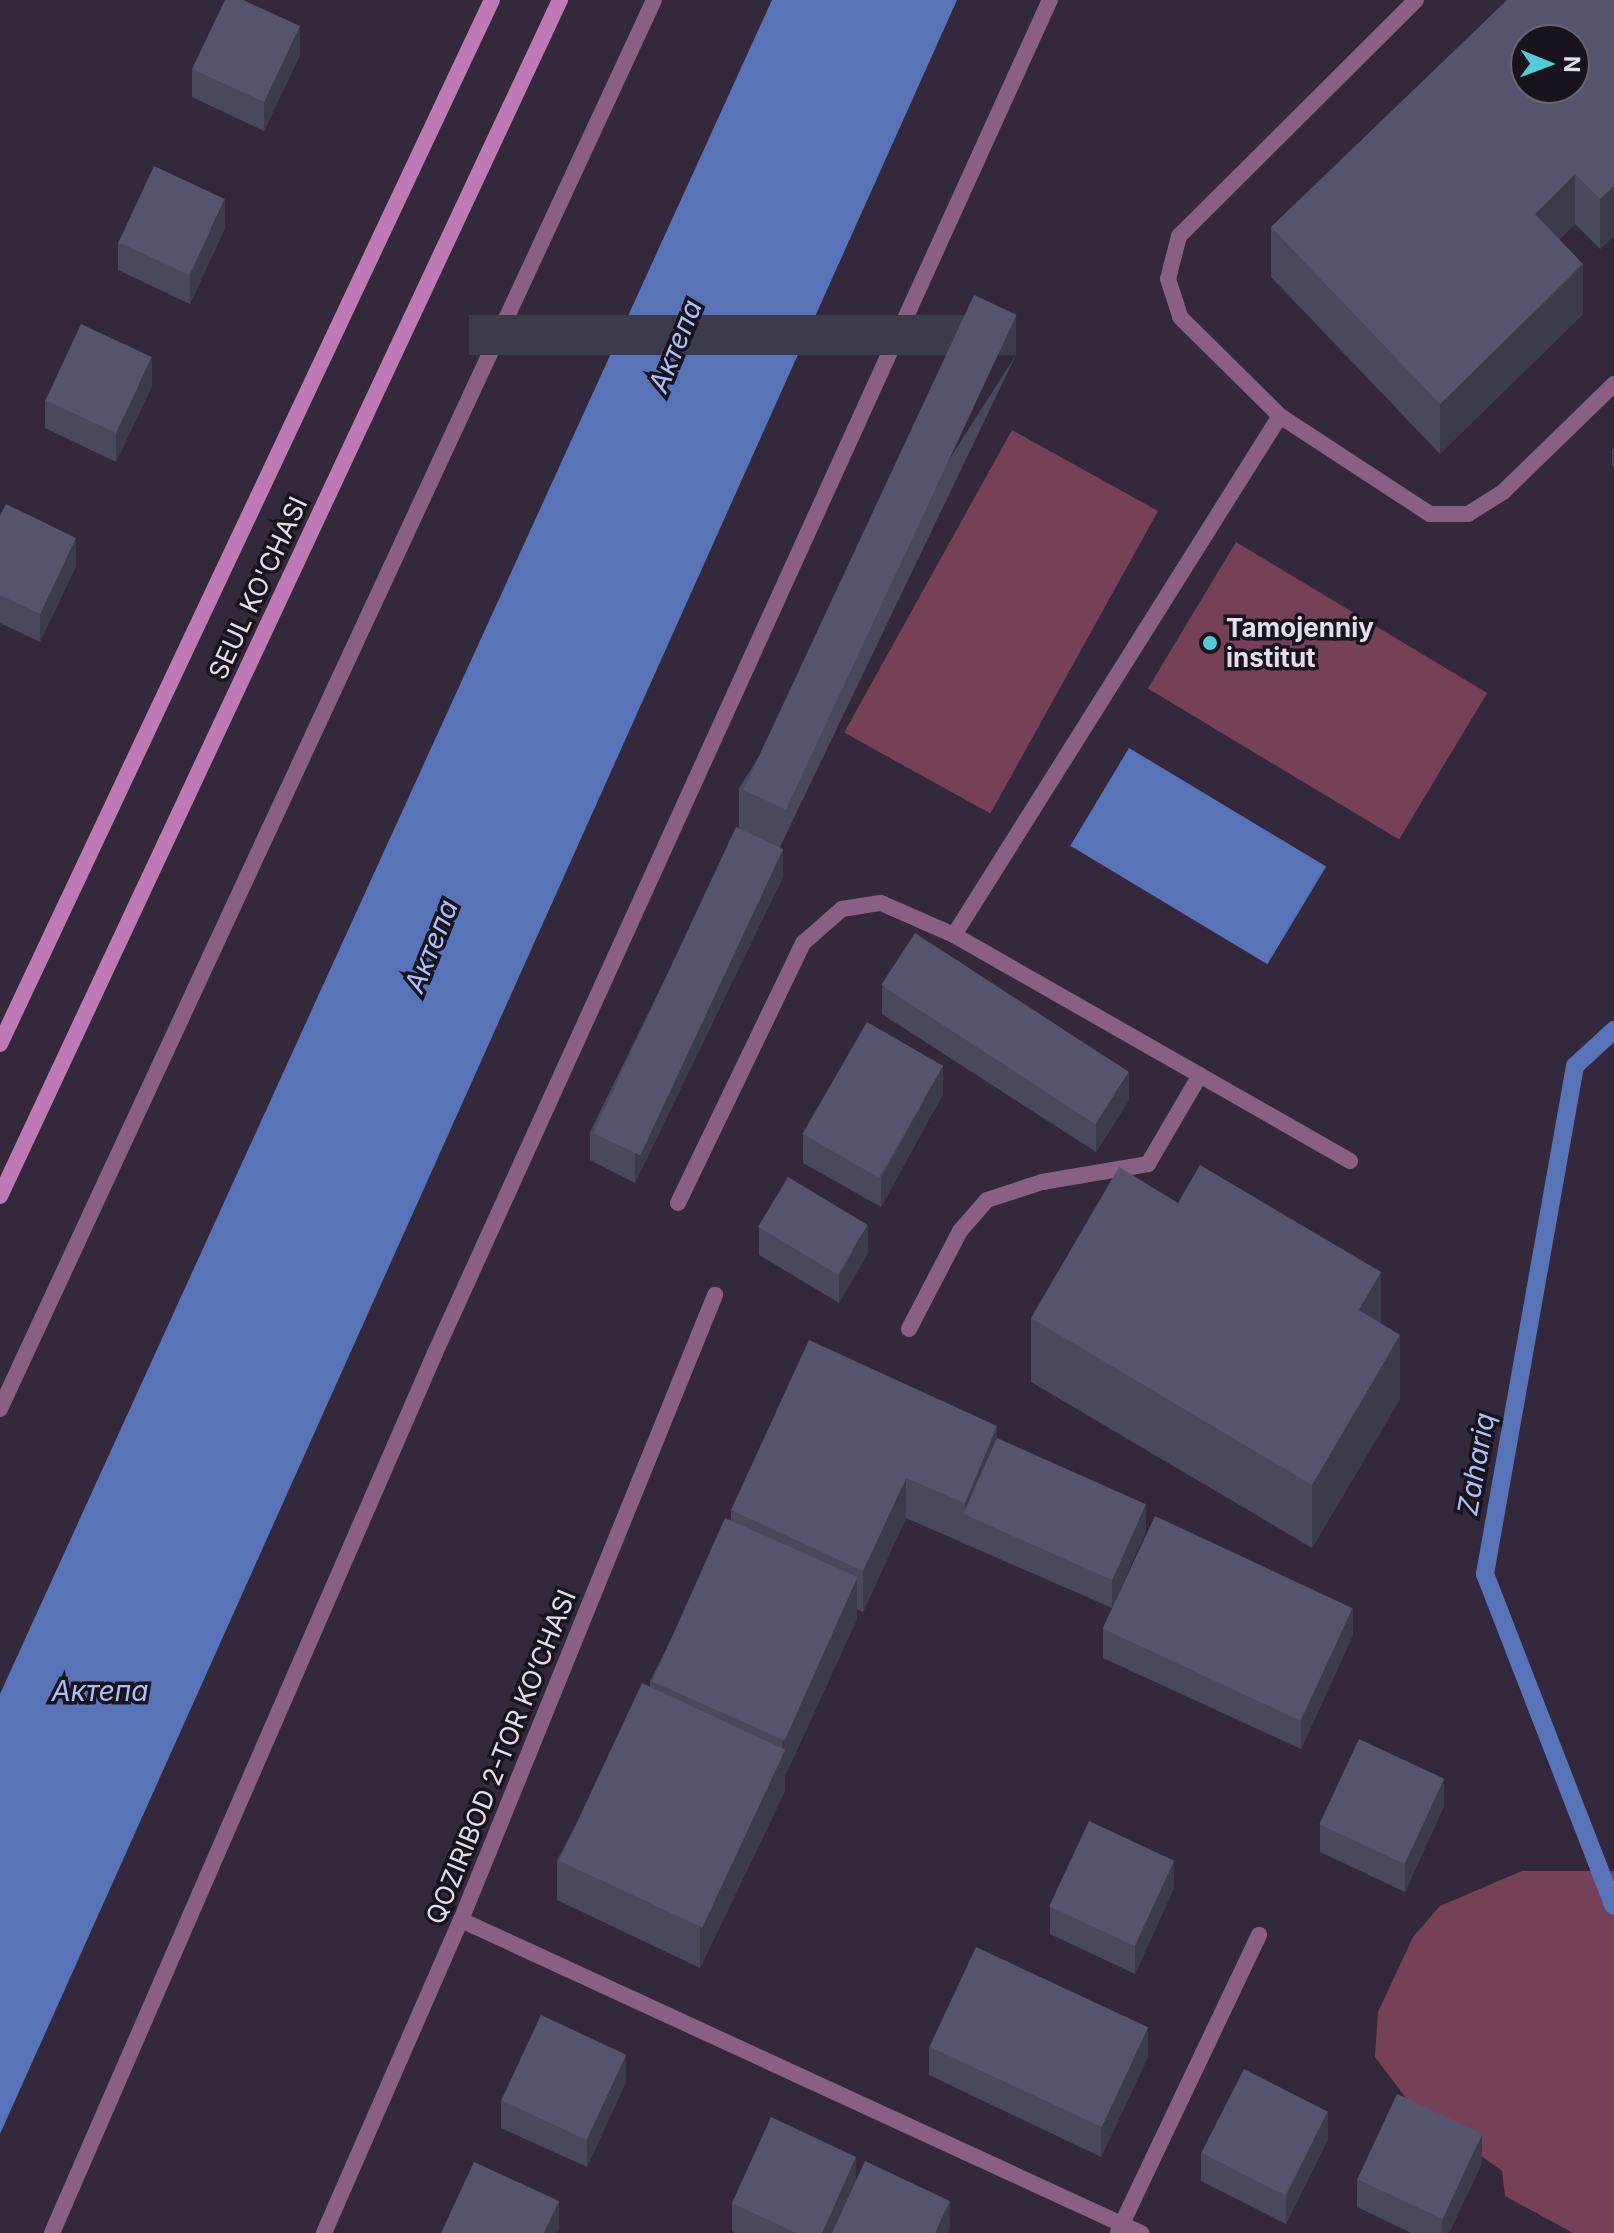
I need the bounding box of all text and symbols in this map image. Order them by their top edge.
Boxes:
north arrow [1510,24,1590,104]
text: N [1559,56,1585,73]
water label: Актепа [641,295,709,397]
street label: SEUL KO'CHASI [202,492,314,684]
place label: Tamojenniy institut [1226,612,1374,674]
marker: Tamojenniy institut [1201,634,1219,652]
water label: Актепа [397,895,465,997]
water label: Zahariq [1450,1410,1502,1518]
street label: QOZIRIBOD 2-TOR KO‘CHASI [419,1585,583,1929]
water label: Актепа [52,1674,148,1708]

